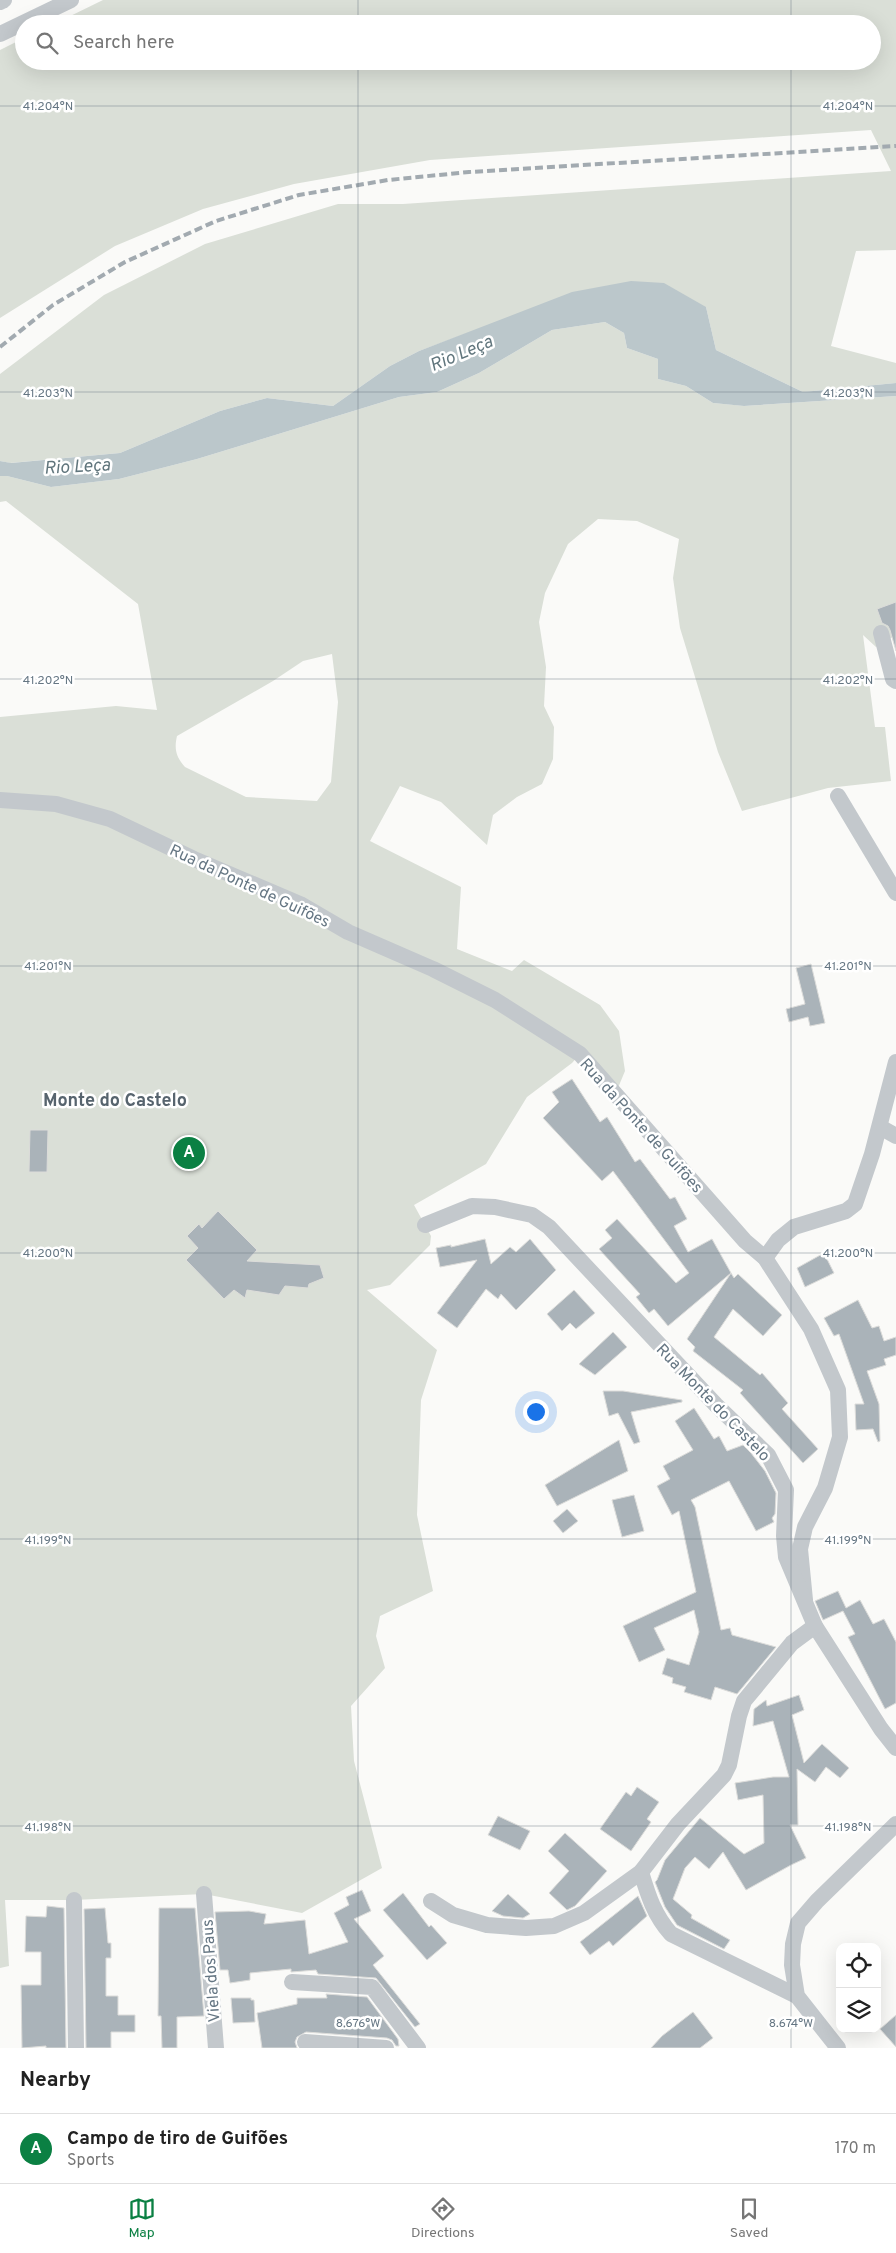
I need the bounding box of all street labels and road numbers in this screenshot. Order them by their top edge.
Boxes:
street label: Rua da Ponte de Guifões [166,841,332,933]
street label: Rua da Ponte de Guifões [575,1055,706,1198]
street label: Rua Monte do Castelo [651,1340,774,1466]
street label: Viela dos Paus [198,1919,226,2023]

